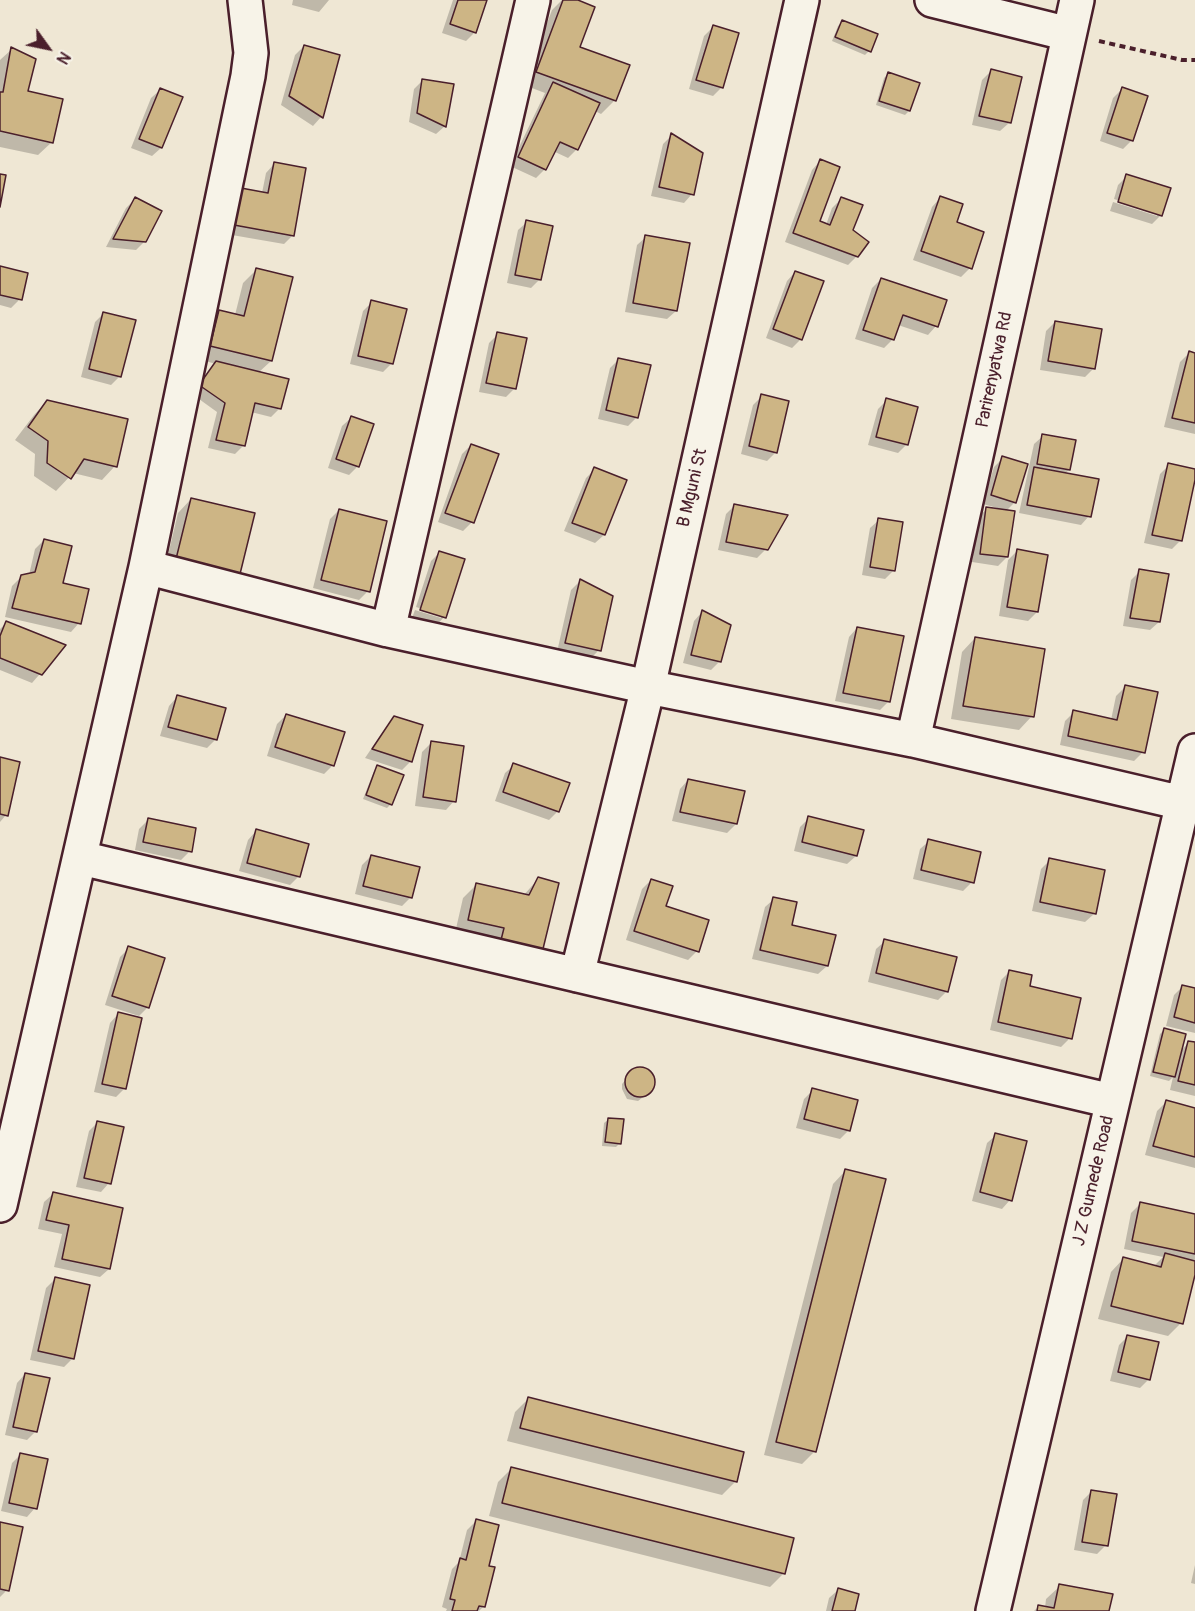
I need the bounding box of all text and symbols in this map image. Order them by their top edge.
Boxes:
north arrow [18,18,78,78]
text: N [52,48,74,68]
street label: Parirenyatwa Rd [972,310,1018,430]
street label: B Mguni St [673,446,713,530]
street label: J Z Gumede Road [1069,1114,1119,1248]

